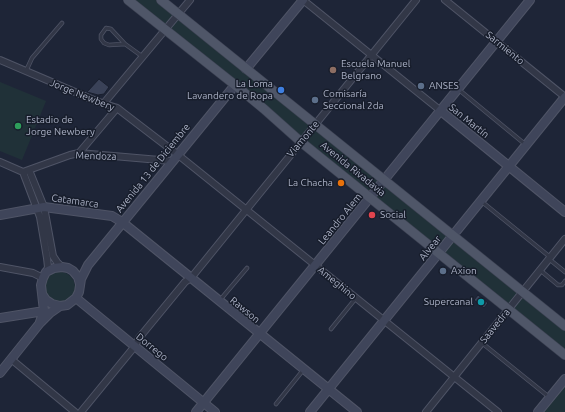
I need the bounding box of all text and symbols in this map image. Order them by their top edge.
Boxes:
street label: Sarmiento [483,29,527,67]
place label: Escuela Manuel Belgrano [341,58,410,82]
marker: Escuela Manuel Belgrano [328,65,338,75]
street label: Jorge Newbery [48,77,116,113]
place label: La Loma Lavandero de Ropa [187,78,273,102]
place label: ANSES [429,80,459,92]
marker: ANSES [416,81,426,91]
marker: La Loma Lavandero de Ropa [276,85,286,95]
place label: Comisaría Seccional 2da [323,88,384,112]
marker: Comisaría Seccional 2da [310,95,320,105]
street label: San Martín [447,101,491,141]
place label: Estadio de Jorge Newbery [26,114,95,138]
street label: Viamonte [284,118,322,160]
marker: Estadio de Jorge Newbery [13,121,23,131]
street label: Avenida 13 de Diciembre [113,121,193,215]
street label: Avenida Rivadavia [318,139,388,199]
street label: Mendoza [75,149,117,163]
place label: La Chacha [288,177,333,189]
marker: La Chacha [336,178,346,188]
street label: Leandro Alem [316,191,364,247]
street label: Catamarca [51,192,99,210]
place label: Social [380,209,406,221]
marker: Social [367,210,377,220]
street label: Alvear [416,233,444,263]
street label: Ameghino [315,264,359,302]
place label: Axion [451,265,477,277]
marker: Axion [438,266,448,276]
street label: Rawson [228,294,262,326]
place label: Supercanal [424,296,473,308]
marker: Supercanal [476,297,486,307]
street label: Saavedra [478,306,512,346]
street label: Dorrego [134,331,170,363]

